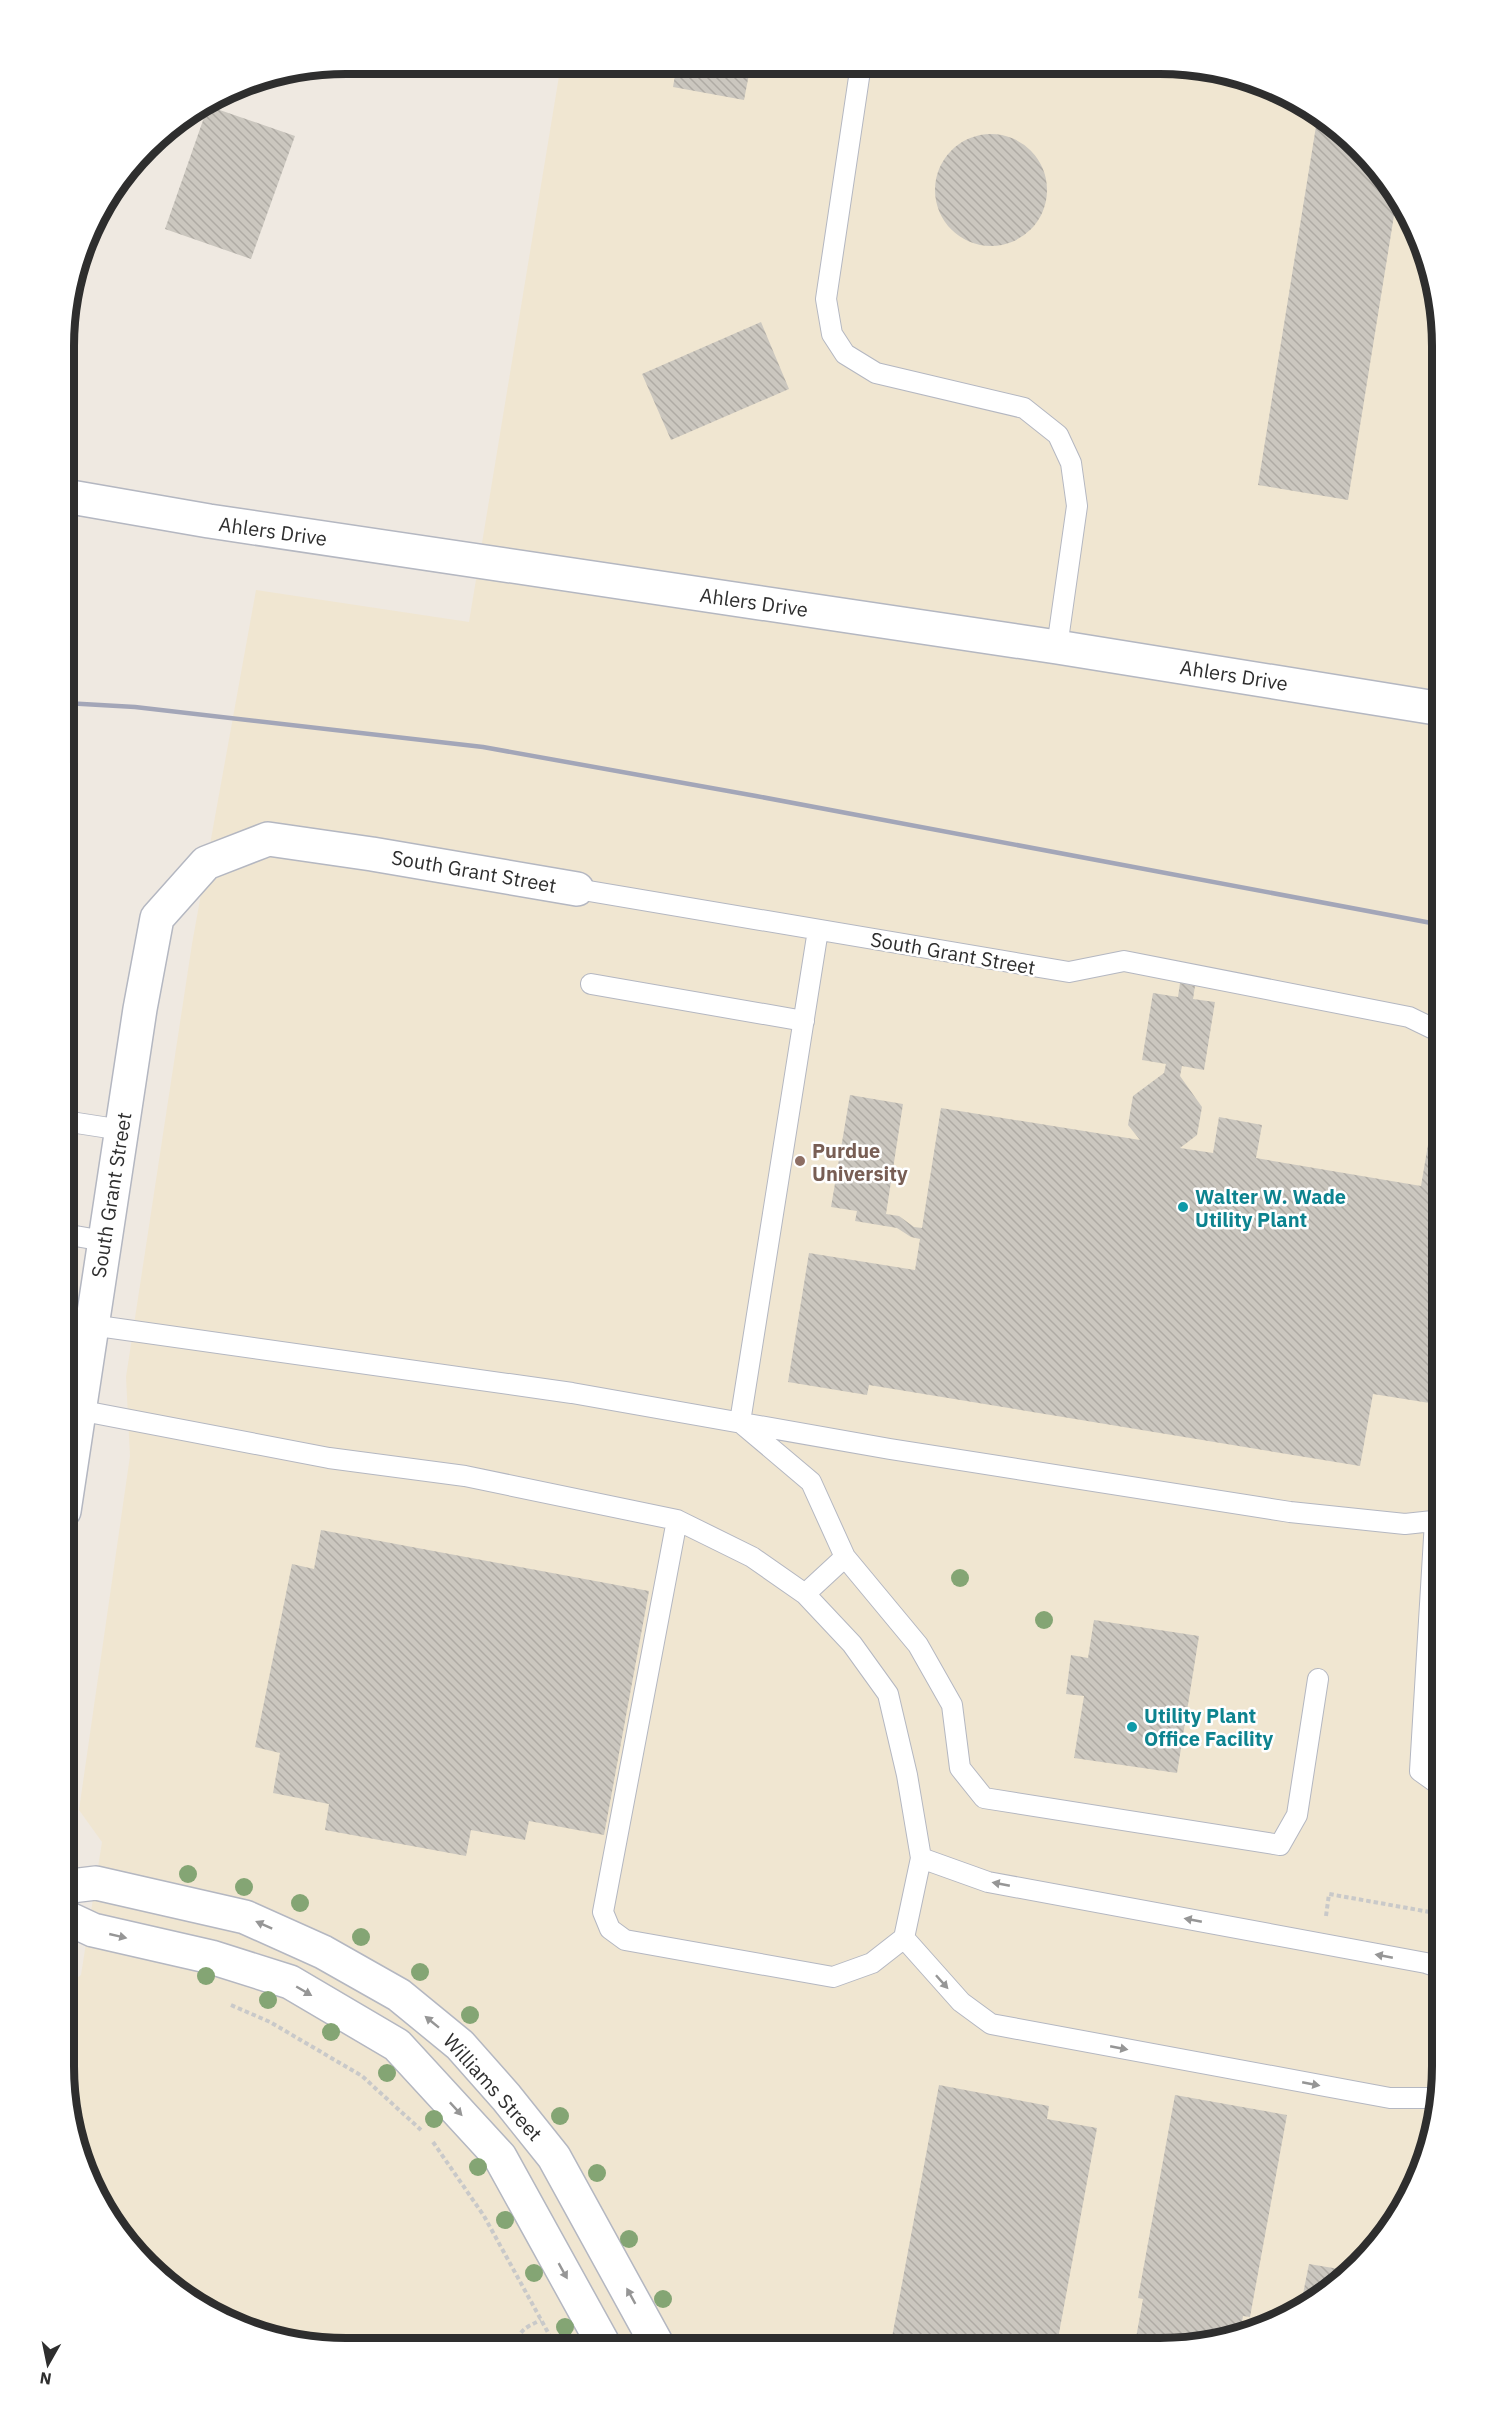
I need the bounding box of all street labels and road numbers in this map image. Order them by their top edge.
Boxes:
street label: Ahlers Drive [217,510,329,552]
street label: Ahlers Drive [698,581,810,623]
street label: Ahlers Drive [1178,653,1290,697]
street label: South Grant Street [389,843,559,899]
street label: South Grant Street [868,925,1038,981]
street label: South Grant Street [85,1110,137,1280]
street label: Williams Street [437,2027,549,2147]

